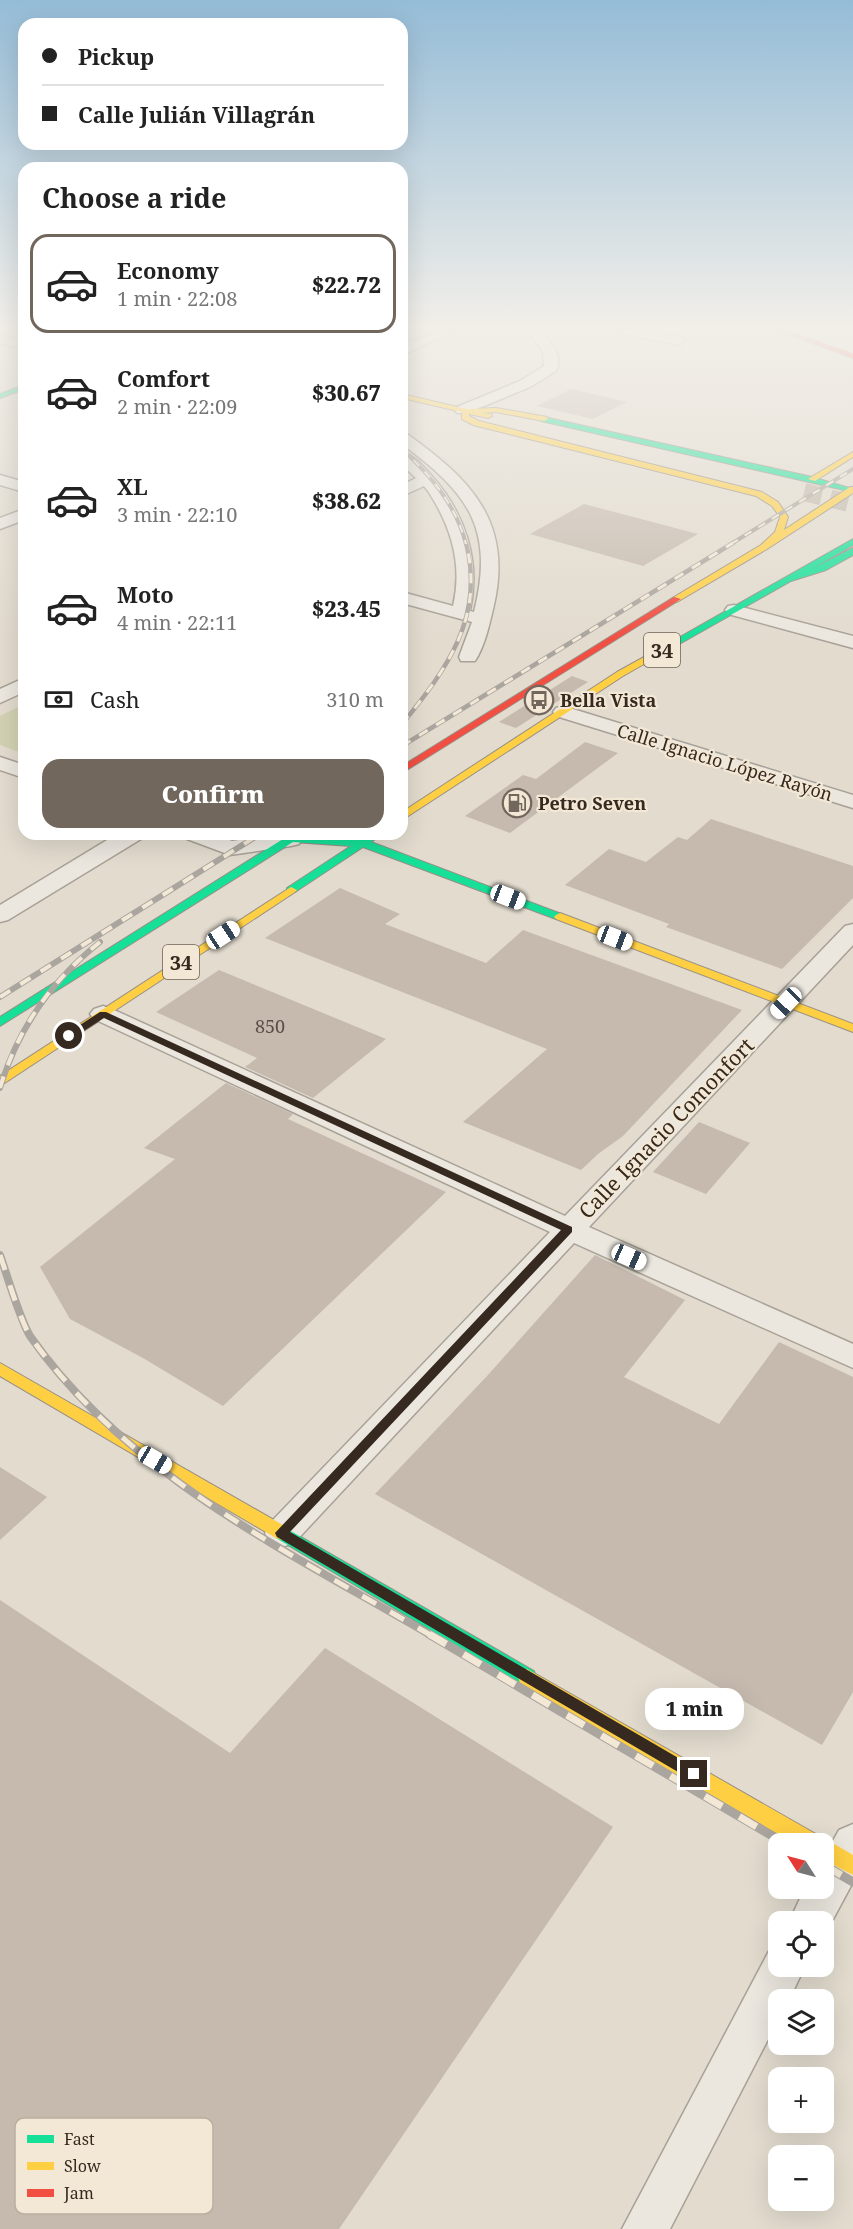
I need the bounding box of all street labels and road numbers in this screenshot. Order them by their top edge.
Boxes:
road number: 34 [644,633,680,667]
street label: Calle Ignacio López Rayón [614,718,836,806]
road number: 34 [163,945,199,979]
street label: Calle Ignacio Comonfort [572,1032,760,1224]

